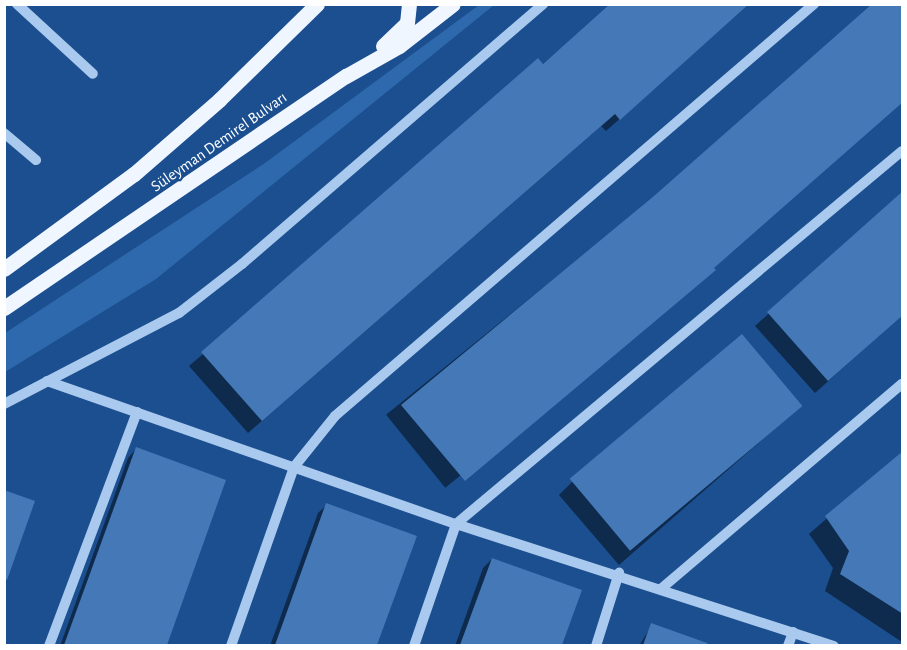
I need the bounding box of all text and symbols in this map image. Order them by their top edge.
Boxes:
street label: Süleyman Demirel Bulvarı [147,88,291,196]

